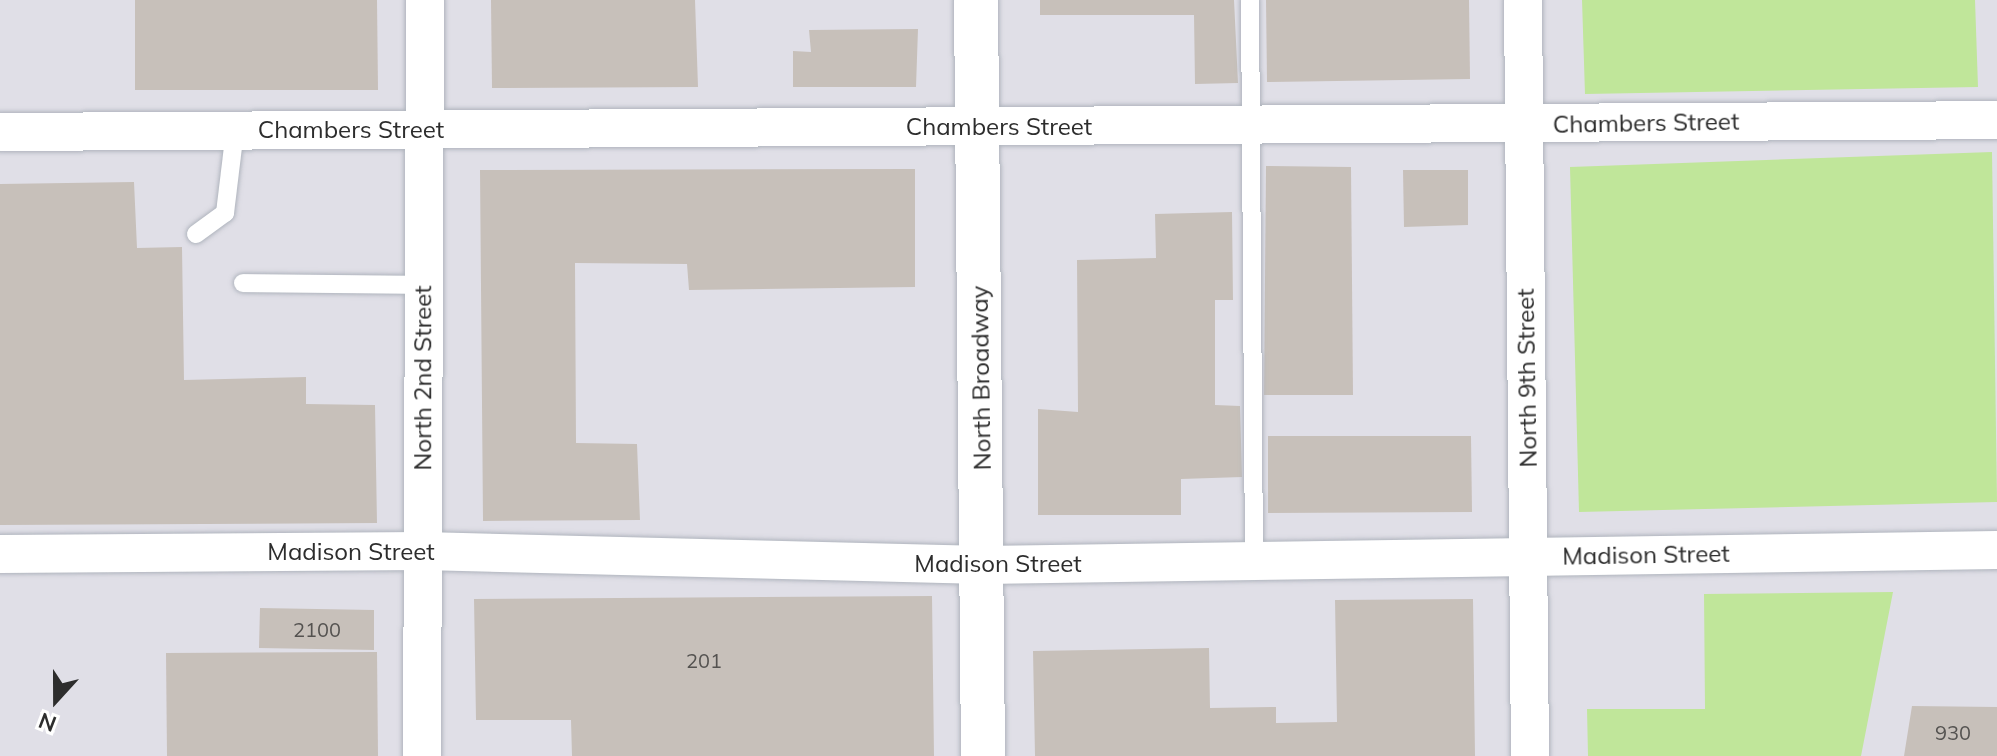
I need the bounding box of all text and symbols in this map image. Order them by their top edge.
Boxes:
street label: Chambers Street [1552,107,1740,139]
street label: Chambers Street [906,113,1092,141]
street label: Chambers Street [258,116,444,144]
street label: North 2nd Street [409,285,437,471]
street label: North Broadway [965,285,997,471]
street label: North 9th Street [1511,288,1543,468]
street label: Madison Street [267,538,435,566]
street label: Madison Street [1562,539,1730,571]
street label: Madison Street [914,550,1082,578]
house number: 2100 [293,617,341,641]
house number: 201 [686,648,722,672]
north arrow [16,660,96,740]
text: N [35,706,60,738]
house number: 930 [1935,720,1971,744]

